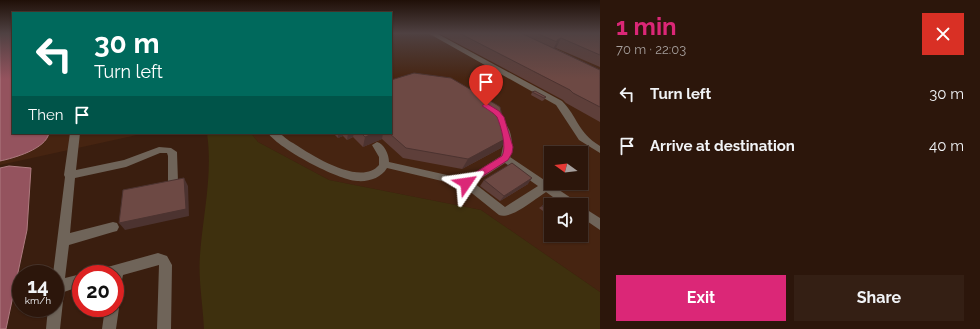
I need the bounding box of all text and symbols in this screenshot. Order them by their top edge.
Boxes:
text: 1 min [616,12,677,41]
button: close [922,13,964,55]
text: 30 m [94,27,160,60]
icon: left [28,28,80,80]
text: 70 m · 22:03 [616,42,686,57]
text: Turn left [94,61,163,82]
pin [469,65,503,106]
icon: arrive [475,71,497,93]
icon: left [616,83,638,105]
text: Turn left [650,85,711,103]
text: 30 m [929,85,964,103]
icon: arrive [71,104,93,126]
text: Then [28,106,63,124]
icon: arrive [616,135,638,157]
text: Arrive at destination [650,137,795,155]
text: 40 m [929,137,964,155]
north arrow [544,146,588,190]
map controls [544,146,588,242]
position arrow [445,162,487,204]
button: sound [544,198,588,242]
speed limit sign: 20 [72,265,124,317]
text: 14 [27,274,49,298]
button: Exit [616,275,786,321]
button: Share [794,275,964,321]
text: km/h [25,295,51,306]

